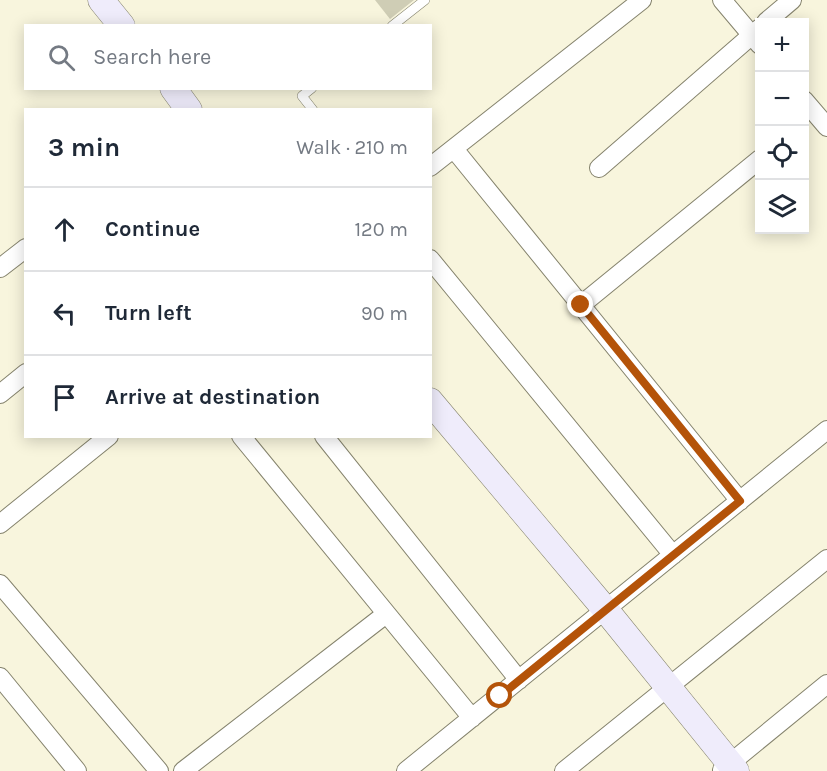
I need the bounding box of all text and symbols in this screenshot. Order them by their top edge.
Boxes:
map controls [755,18,809,234]
button: + [755,18,809,72]
search box [24,24,432,90]
icon: search [45,41,78,74]
text: Search here [93,44,211,70]
button: − [755,72,809,126]
button: locate [755,126,809,180]
text: 3 min [48,132,120,163]
text: Walk · 210 m [296,136,408,159]
button: layers [755,180,809,234]
icon: ahead [48,213,81,246]
text: Continue [105,216,200,242]
text: 120 m [354,218,408,241]
route end [567,291,593,317]
icon: left [48,297,81,330]
text: Turn left [105,300,192,326]
text: 90 m [361,302,408,325]
icon: arrive [48,381,81,414]
text: Arrive at destination [105,384,320,410]
route start [486,682,512,708]

